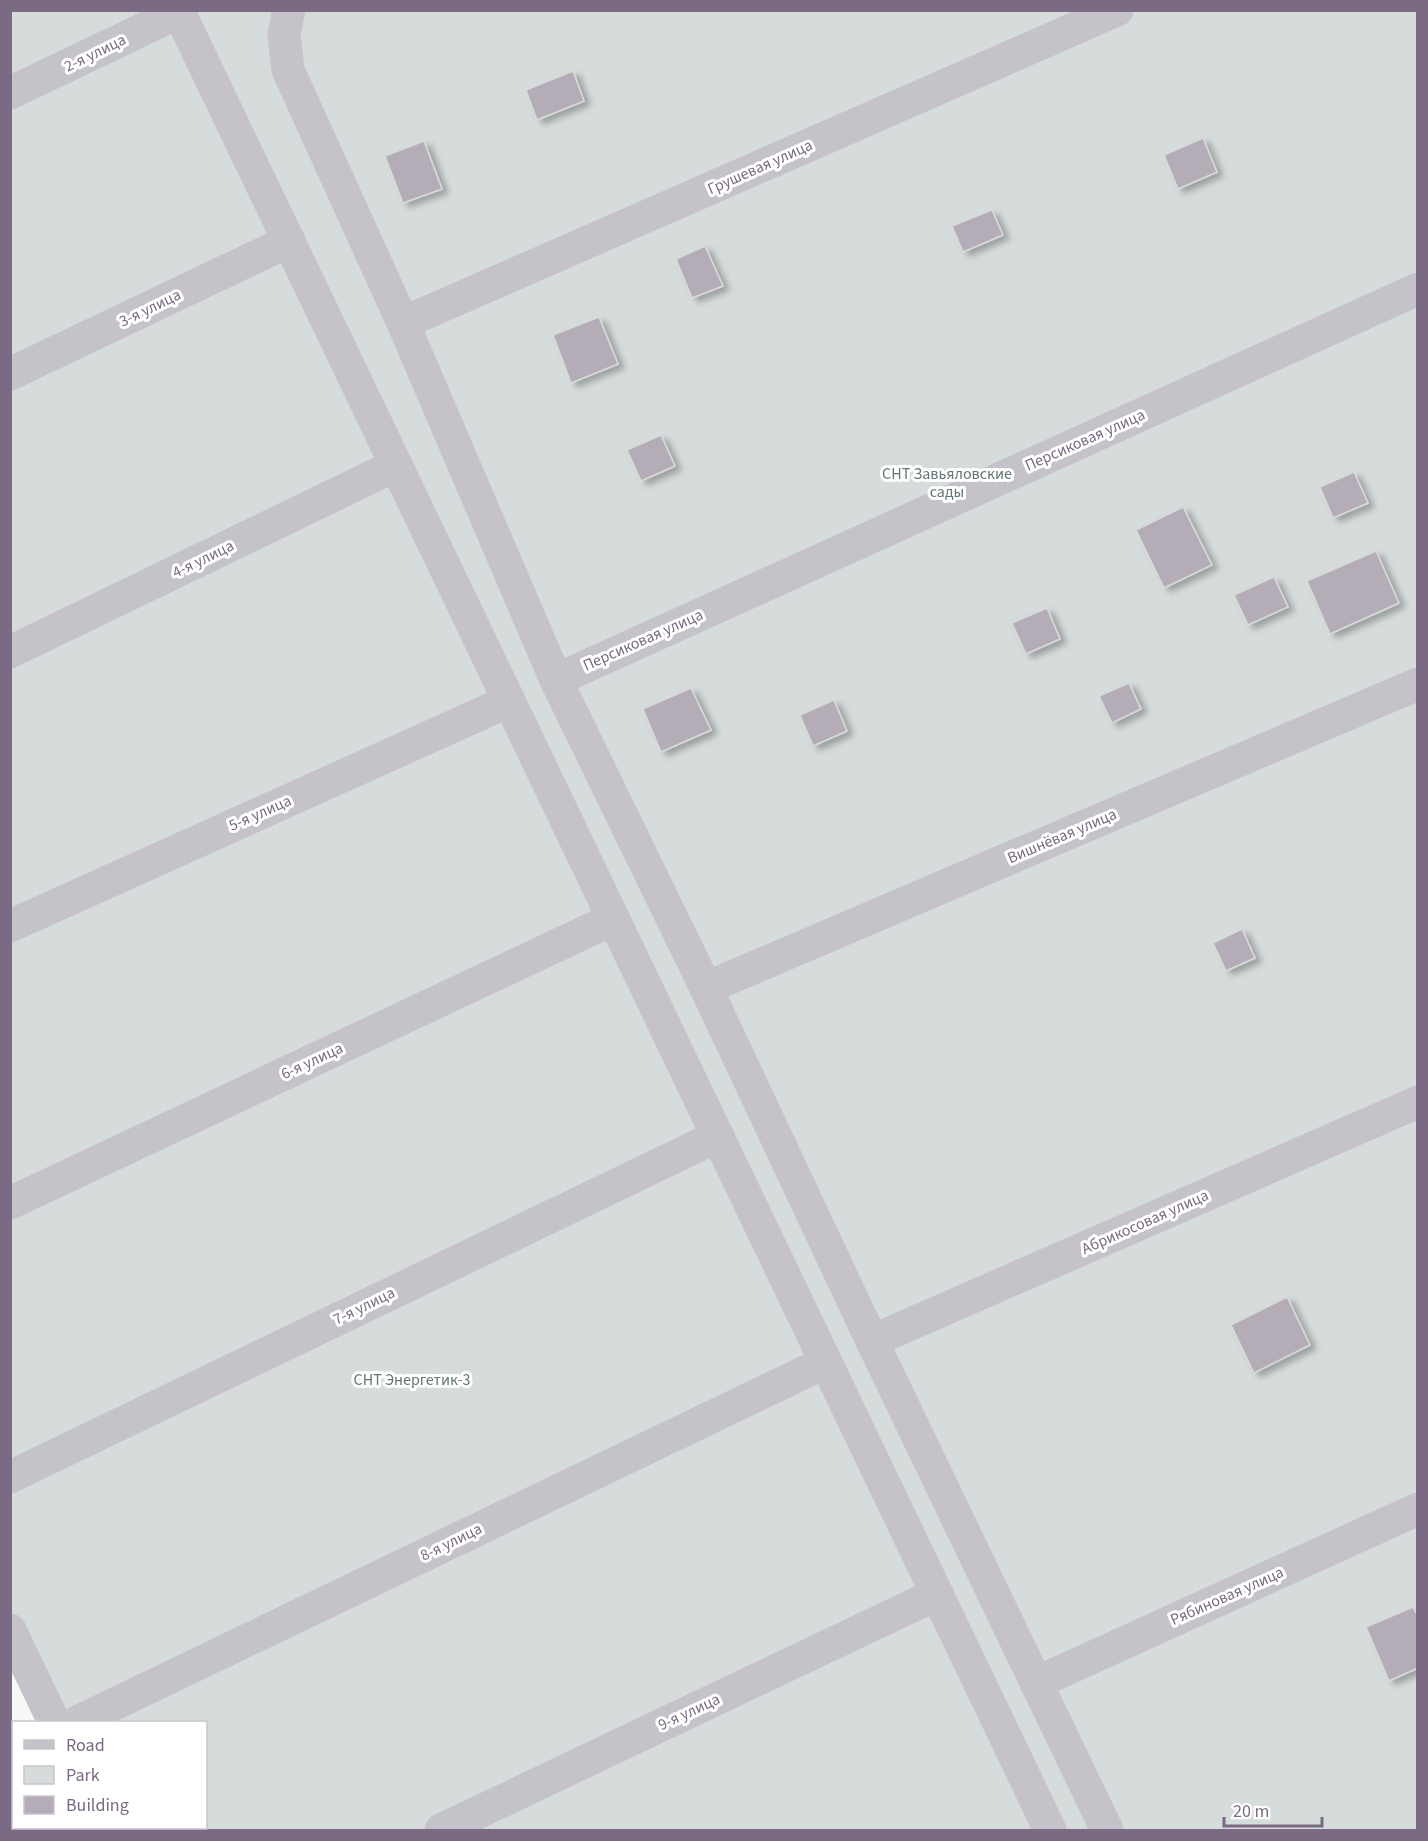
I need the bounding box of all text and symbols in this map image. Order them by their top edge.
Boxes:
street label: 2-я улица [60,29,130,77]
street label: Грушевая улица [704,134,816,200]
street label: 3-я улица [115,284,185,332]
street label: Персиковая улица [1021,404,1149,476]
park label: СНТ Завьяловские сады [882,463,1012,503]
street label: 4-я улица [168,535,238,583]
street label: Персиковая улица [579,604,707,676]
street label: 5-я улица [225,789,295,837]
street label: Вишнёвая улица [1004,803,1120,869]
street label: 6-я улица [277,1037,347,1085]
street label: Абрикосовая улица [1078,1184,1212,1260]
street label: 7-я улица [329,1282,399,1330]
park label: СНТ Энергетик-3 [354,1369,470,1391]
street label: 8-я улица [416,1518,486,1566]
street label: Рябиновая улица [1167,1561,1287,1631]
street label: 9-я улица [654,1688,724,1736]
legend [12,1721,207,1829]
text: Road [66,1733,105,1758]
text: Park [66,1763,100,1788]
scale bar [1224,1790,1322,1828]
text: Building [66,1793,129,1818]
text: 20 m [1233,1799,1269,1824]

